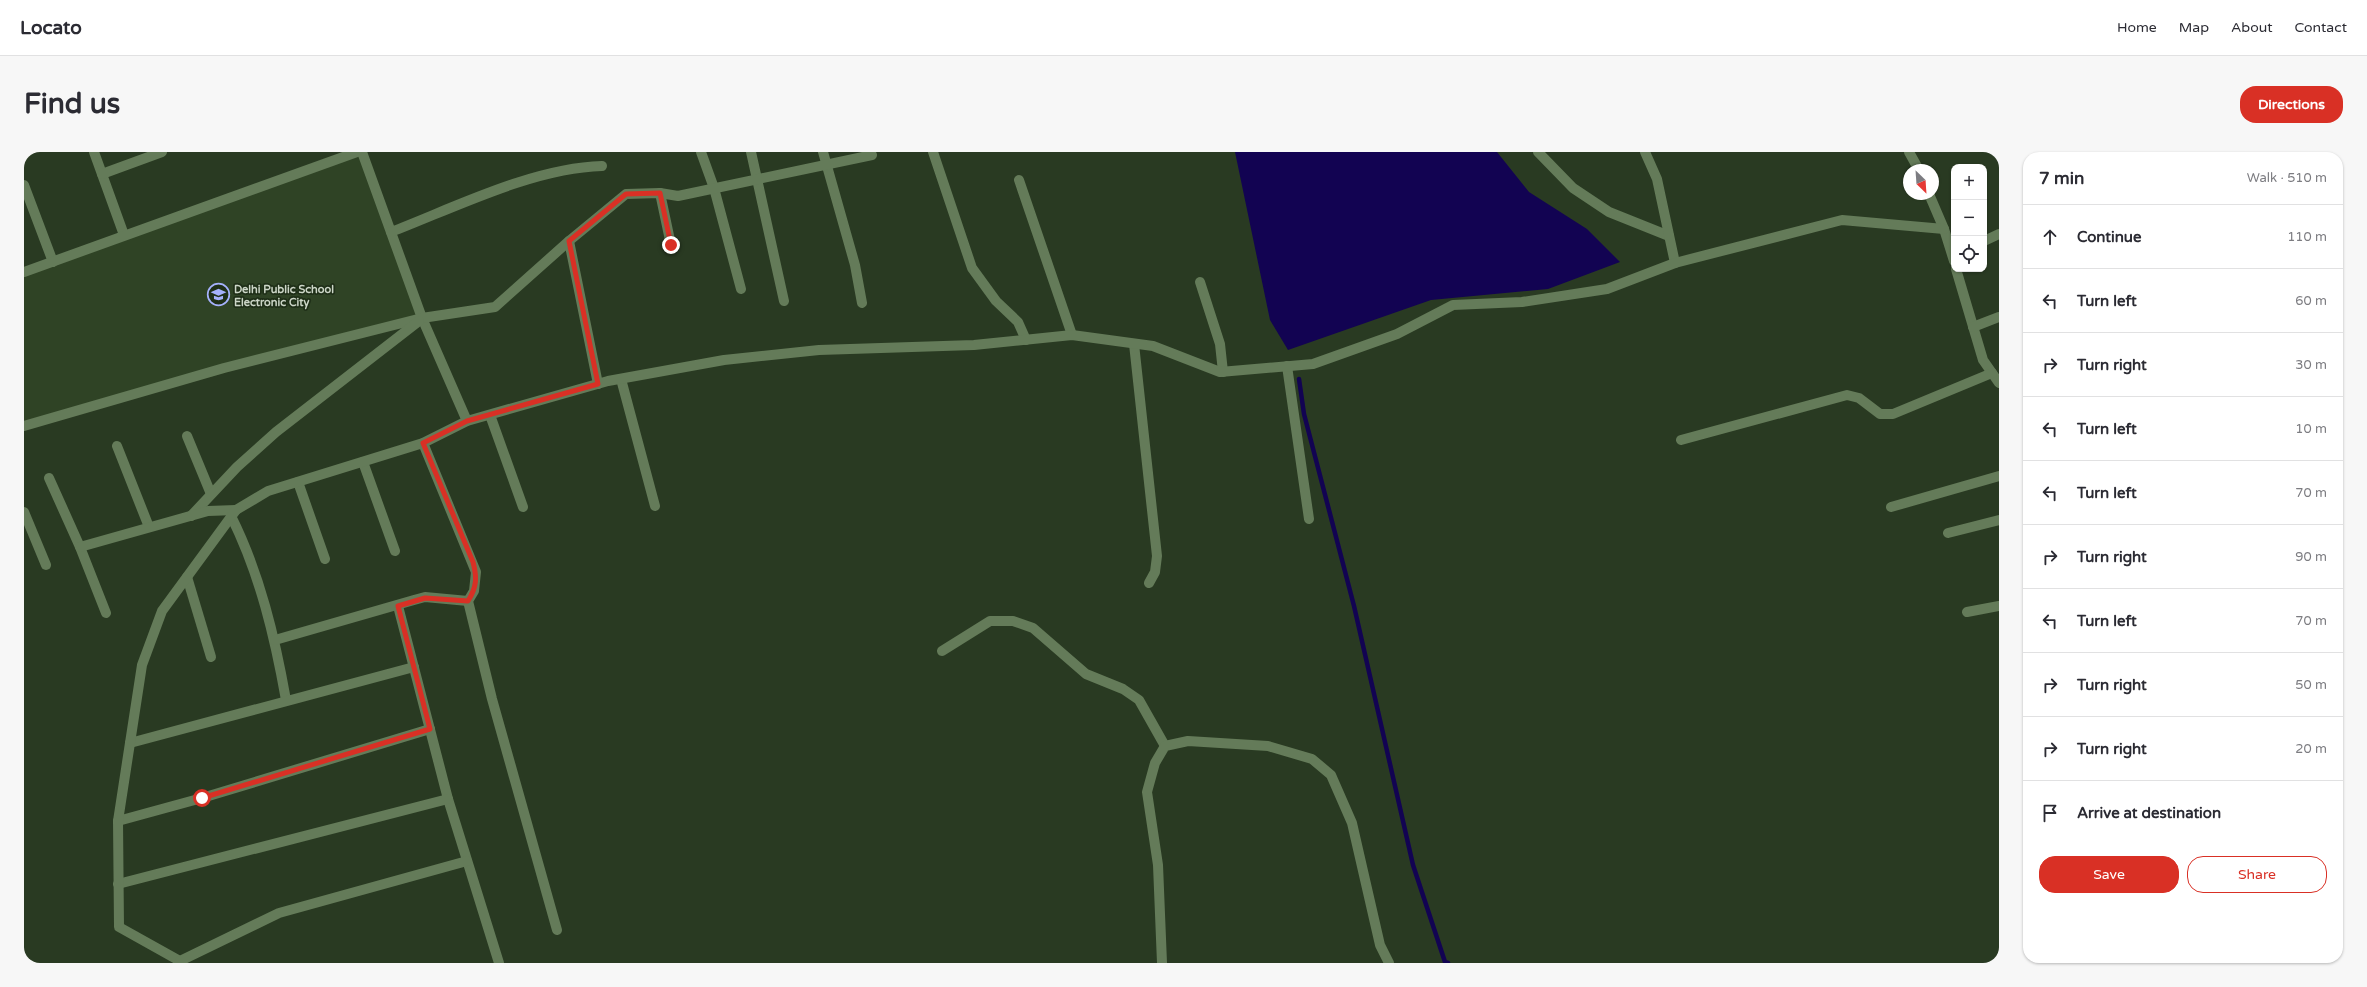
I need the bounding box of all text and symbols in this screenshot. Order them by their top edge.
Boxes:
text: Locato [20,17,82,39]
text: Home [2117,19,2157,36]
text: Map [2179,19,2209,36]
text: About [2231,19,2273,36]
text: Contact [2295,19,2347,36]
button: Directions [2240,86,2343,123]
text: Find us [24,87,120,121]
north arrow [1903,164,1939,200]
map controls [1951,164,1987,272]
button: + [1951,164,1987,200]
text: 7 min [2039,168,2084,189]
text: Walk · 510 m [2247,170,2327,186]
button: − [1951,200,1987,236]
icon: ahead [2039,226,2061,248]
text: Continue [2077,228,2141,246]
text: 110 m [2287,229,2327,245]
route end [662,236,680,254]
button: locate [1951,236,1987,272]
school or university icon: Delhi Public School Electronic City [206,282,232,308]
place label: Delhi Public School Electronic City [234,283,334,310]
icon: left [2039,290,2061,312]
text: Turn left [2077,292,2137,310]
text: 60 m [2295,293,2327,309]
icon: right [2039,354,2061,376]
text: Turn right [2077,356,2147,374]
text: 30 m [2295,357,2327,373]
icon: left [2039,418,2061,440]
text: Turn left [2077,420,2137,438]
text: 10 m [2295,421,2327,437]
icon: left [2039,482,2061,504]
text: Turn left [2077,484,2137,502]
text: 70 m [2295,485,2327,501]
icon: right [2039,546,2061,568]
text: Turn right [2077,548,2147,566]
text: 90 m [2295,549,2327,565]
icon: left [2039,610,2061,632]
text: Turn left [2077,612,2137,630]
text: 70 m [2295,613,2327,629]
icon: right [2039,674,2061,696]
text: Turn right [2077,676,2147,694]
text: 50 m [2295,677,2327,693]
icon: right [2039,738,2061,760]
text: Turn right [2077,740,2147,758]
text: 20 m [2295,741,2327,757]
route start [193,789,211,807]
icon: arrive [2039,802,2061,824]
text: Arrive at destination [2077,804,2221,822]
button: Save [2039,856,2179,893]
button: Share [2187,856,2327,893]

